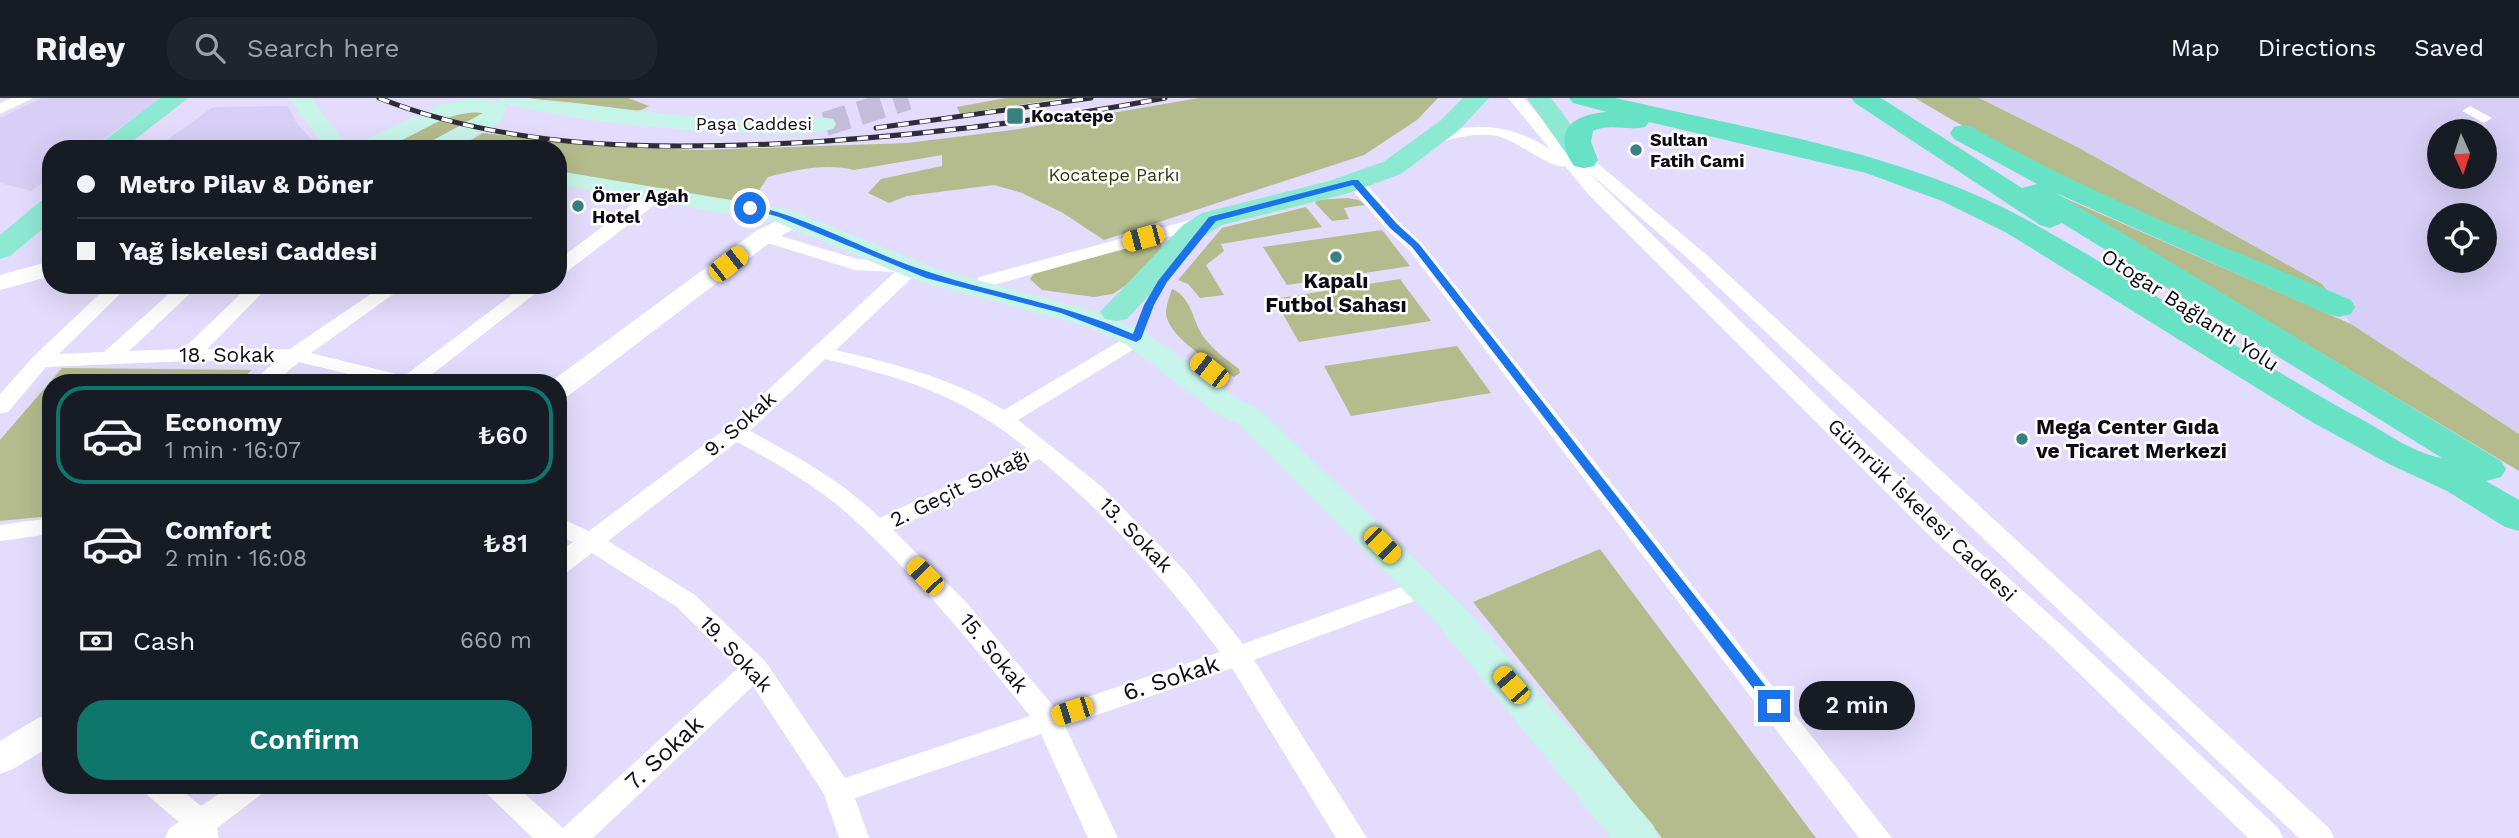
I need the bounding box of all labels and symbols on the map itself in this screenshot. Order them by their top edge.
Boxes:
place label: Kocatepe [1031,105,1114,126]
marker: Kocatepe [1005,106,1025,126]
street label: Paşa Caddesi [696,113,812,134]
north arrow [2427,119,2497,189]
place label: Sultan Fatih Cami [1650,129,1745,171]
marker: Sultan Fatih Cami [1628,142,1644,158]
park label: Kocatepe Parkı [1048,164,1180,185]
place label: Ömer Agah Hotel [592,185,689,227]
route start [734,192,766,224]
marker: Ömer Agah Hotel [570,198,586,214]
car [1120,222,1167,254]
car [705,243,752,285]
street label: Otogar Bağlantı Yolu [2097,243,2284,376]
marker: Kapalı Futbol Sahası [1328,249,1344,265]
place label: Kapalı Futbol Sahası [1265,268,1407,317]
street label: 18. Sokak [179,342,275,367]
car [1186,349,1233,391]
street label: 9. Sokak [699,386,781,462]
street label: Gümrük İskelesi Caddesi [1823,413,2022,606]
place label: Mega Center Gıda ve Ticaret Merkezi [2035,414,2227,463]
marker: Mega Center Gıda ve Ticaret Merkezi [2014,431,2030,447]
street label: 2. Geçit Sokağı [886,443,1034,532]
street label: 13. Sokak [1094,492,1178,577]
car [1360,523,1405,567]
car [903,554,948,598]
street label: 15. Sokak [955,608,1034,697]
street label: 19. Sokak [695,610,778,697]
street label: 6. Sokak [1119,649,1223,707]
car [1490,662,1533,708]
callout: 2 min [1798,682,1914,730]
route end [1758,690,1790,722]
car [1049,695,1096,727]
street label: 7. Sokak [619,710,709,796]

